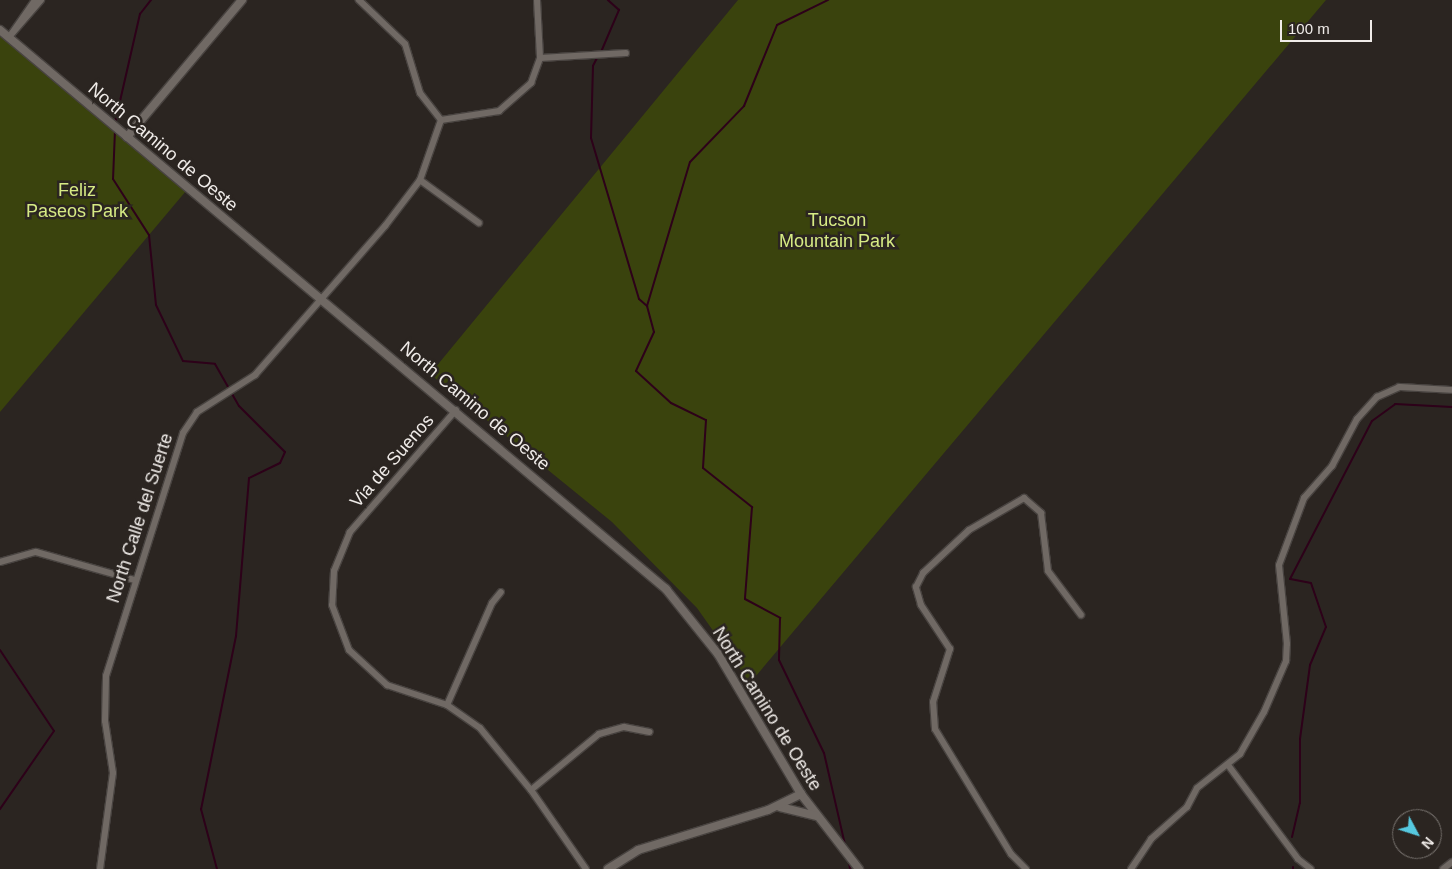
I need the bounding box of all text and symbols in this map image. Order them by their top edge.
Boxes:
scale bar [1282,10,1374,42]
text: 100 m [1288,20,1330,37]
street label: North Camino de Oeste [84,78,242,216]
park label: Feliz Paseos Park [26,180,128,222]
park label: Tucson Mountain Park [779,210,895,252]
street label: North Camino de Oeste [396,337,554,475]
street label: Via de Suenos [346,410,438,512]
street label: North Calle del Suerte [102,430,178,606]
street label: North Camino de Oeste [708,623,826,795]
north arrow [1392,809,1442,859]
text: N [1418,834,1437,852]

